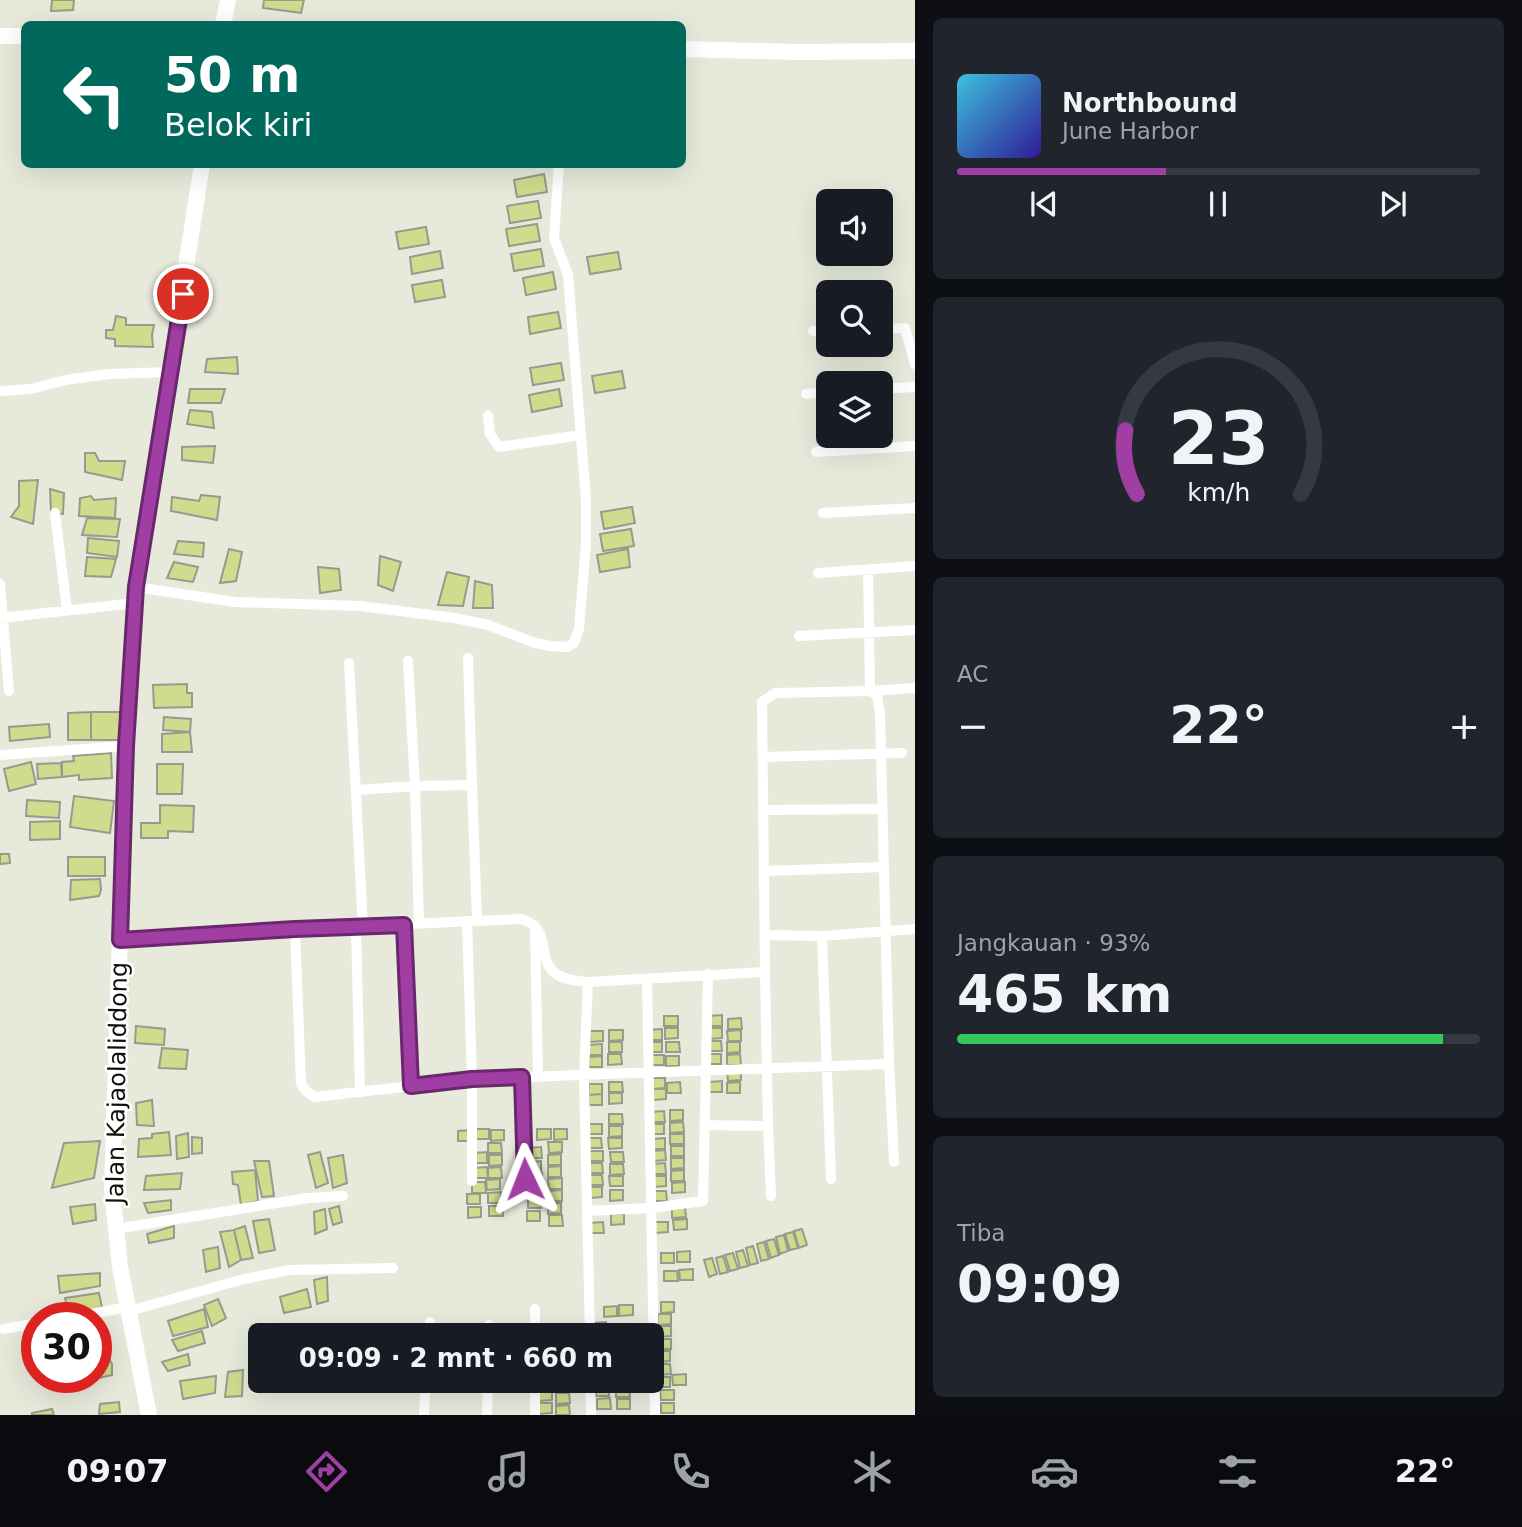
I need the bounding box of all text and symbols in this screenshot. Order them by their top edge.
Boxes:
text: 50 m [164,47,300,104]
icon: left [49,49,140,140]
text: Northbound [1062,88,1238,118]
text: Belok kiri [164,106,312,144]
text: June Harbor [1062,118,1198,144]
icon: previous [1025,185,1063,223]
icon: pause [1199,185,1237,223]
icon: next [1374,185,1412,223]
map controls [816,189,893,448]
button: sound [816,189,893,266]
pin [153,264,213,324]
icon: arrive [164,275,202,313]
button: search [816,280,893,357]
button: layers [816,371,893,448]
text: 23 [1168,397,1269,482]
text: km/h [1187,478,1250,507]
text: AC [957,661,988,687]
text: 22° [1169,695,1268,755]
text: − [957,704,989,748]
text: + [1448,704,1480,748]
text: Jangkauan · 93% [957,930,1150,956]
street label: Jalan Kajaolaliddong [101,962,133,1206]
text: 465 km [957,964,1172,1024]
position arrow [488,1142,562,1216]
text: Tiba [957,1220,1005,1246]
text: 09:09 [957,1254,1123,1314]
speed limit sign: 30 [21,1302,112,1393]
text: 09:09 · 2 mnt · 660 m [299,1343,613,1373]
icon: directions [302,1447,351,1496]
icon: music [484,1447,533,1496]
icon: phone [666,1447,715,1496]
icon: climate [848,1447,897,1496]
icon: car [1030,1447,1079,1496]
icon: filters [1213,1447,1262,1496]
text: 09:07 [67,1452,168,1490]
text: 22° [1395,1452,1455,1490]

